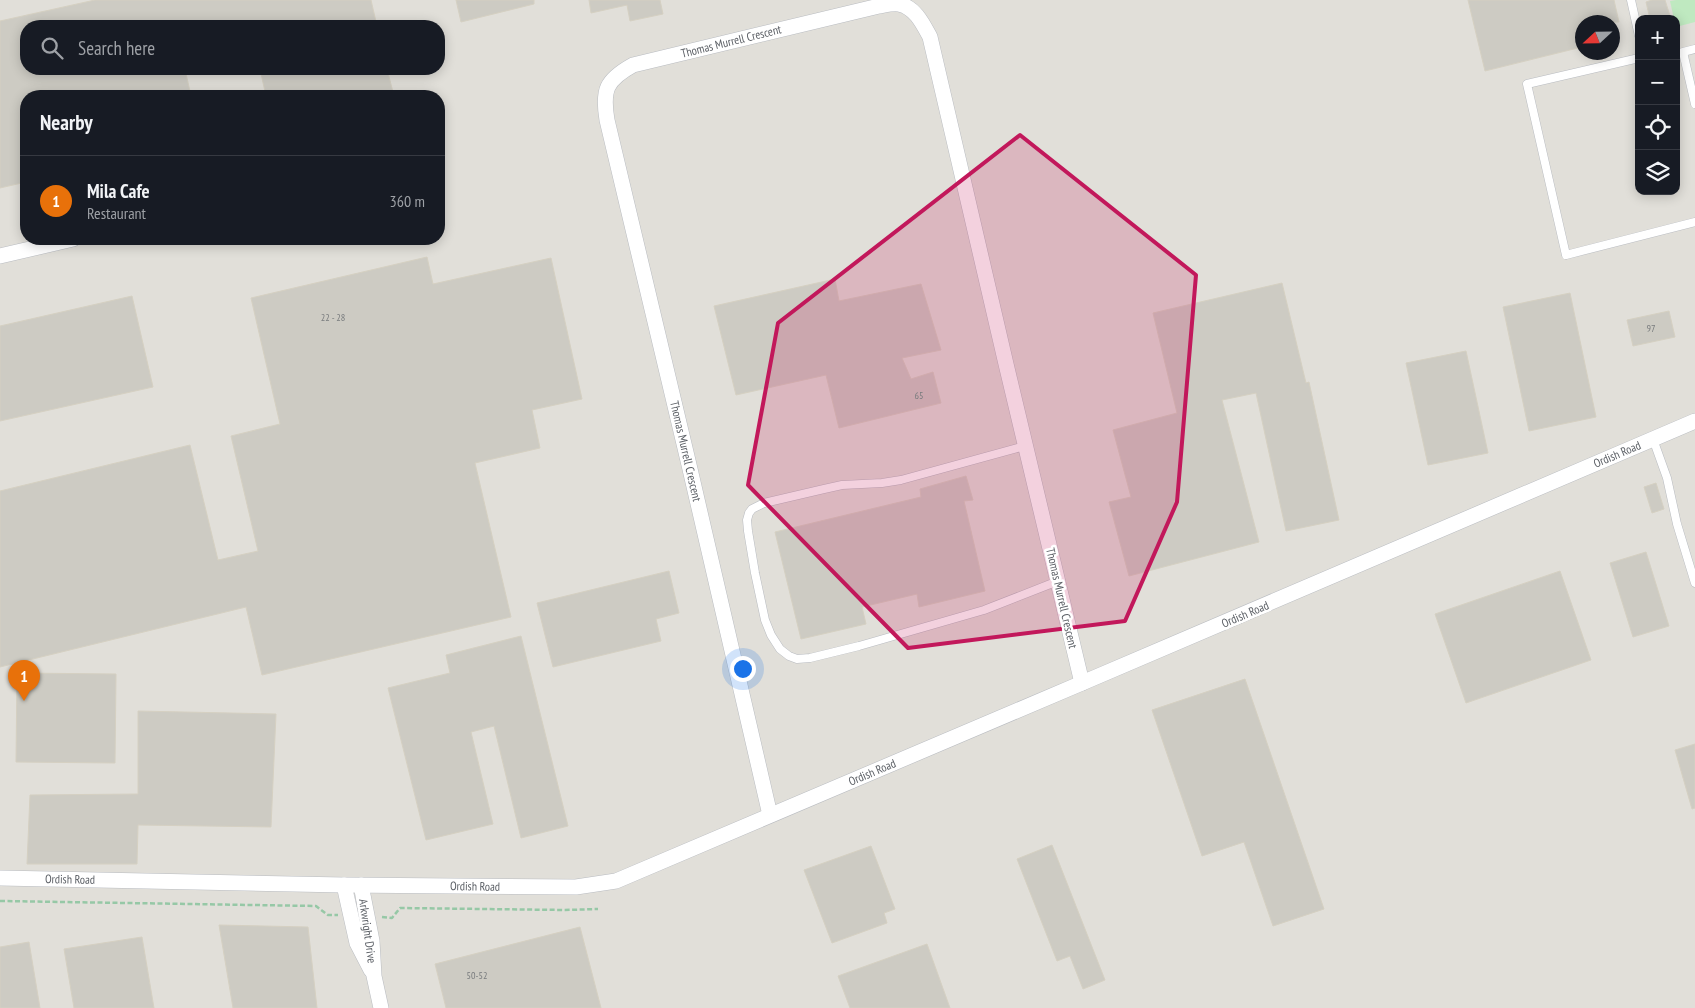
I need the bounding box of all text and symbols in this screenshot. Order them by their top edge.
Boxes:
north arrow [1575,15,1620,60]
map controls [1635,15,1680,195]
button: + [1635,15,1680,60]
search box [20,20,445,75]
street label: Thomas Murrell Crescent [679,21,783,61]
icon: search [38,34,66,62]
text: Search here [78,36,155,60]
button: − [1635,60,1680,105]
button: locate [1635,105,1680,150]
text: Nearby [40,109,93,136]
button: layers [1635,150,1680,195]
text: Mila Cafe [87,179,150,203]
text: 1 [52,191,60,211]
text: 360 m [390,191,425,211]
text: Restaurant [87,203,146,223]
house number: 22 - 28 [321,311,345,324]
house number: 97 [1647,322,1656,335]
house number: 65 [915,389,924,402]
street label: Thomas Murrell Crescent [667,399,705,503]
street label: Ordish Road [1591,437,1643,471]
street label: Thomas Murrell Crescent [1043,546,1081,650]
street label: Ordish Road [1219,597,1271,631]
your location [730,656,756,682]
pin: 1 [8,660,40,701]
street label: Ordish Road [846,755,898,789]
street label: Ordish Road [45,871,95,887]
street label: Ordish Road [450,878,500,894]
street label: Arkwright Drive [356,898,380,964]
house number: 50-52 [467,969,487,982]

